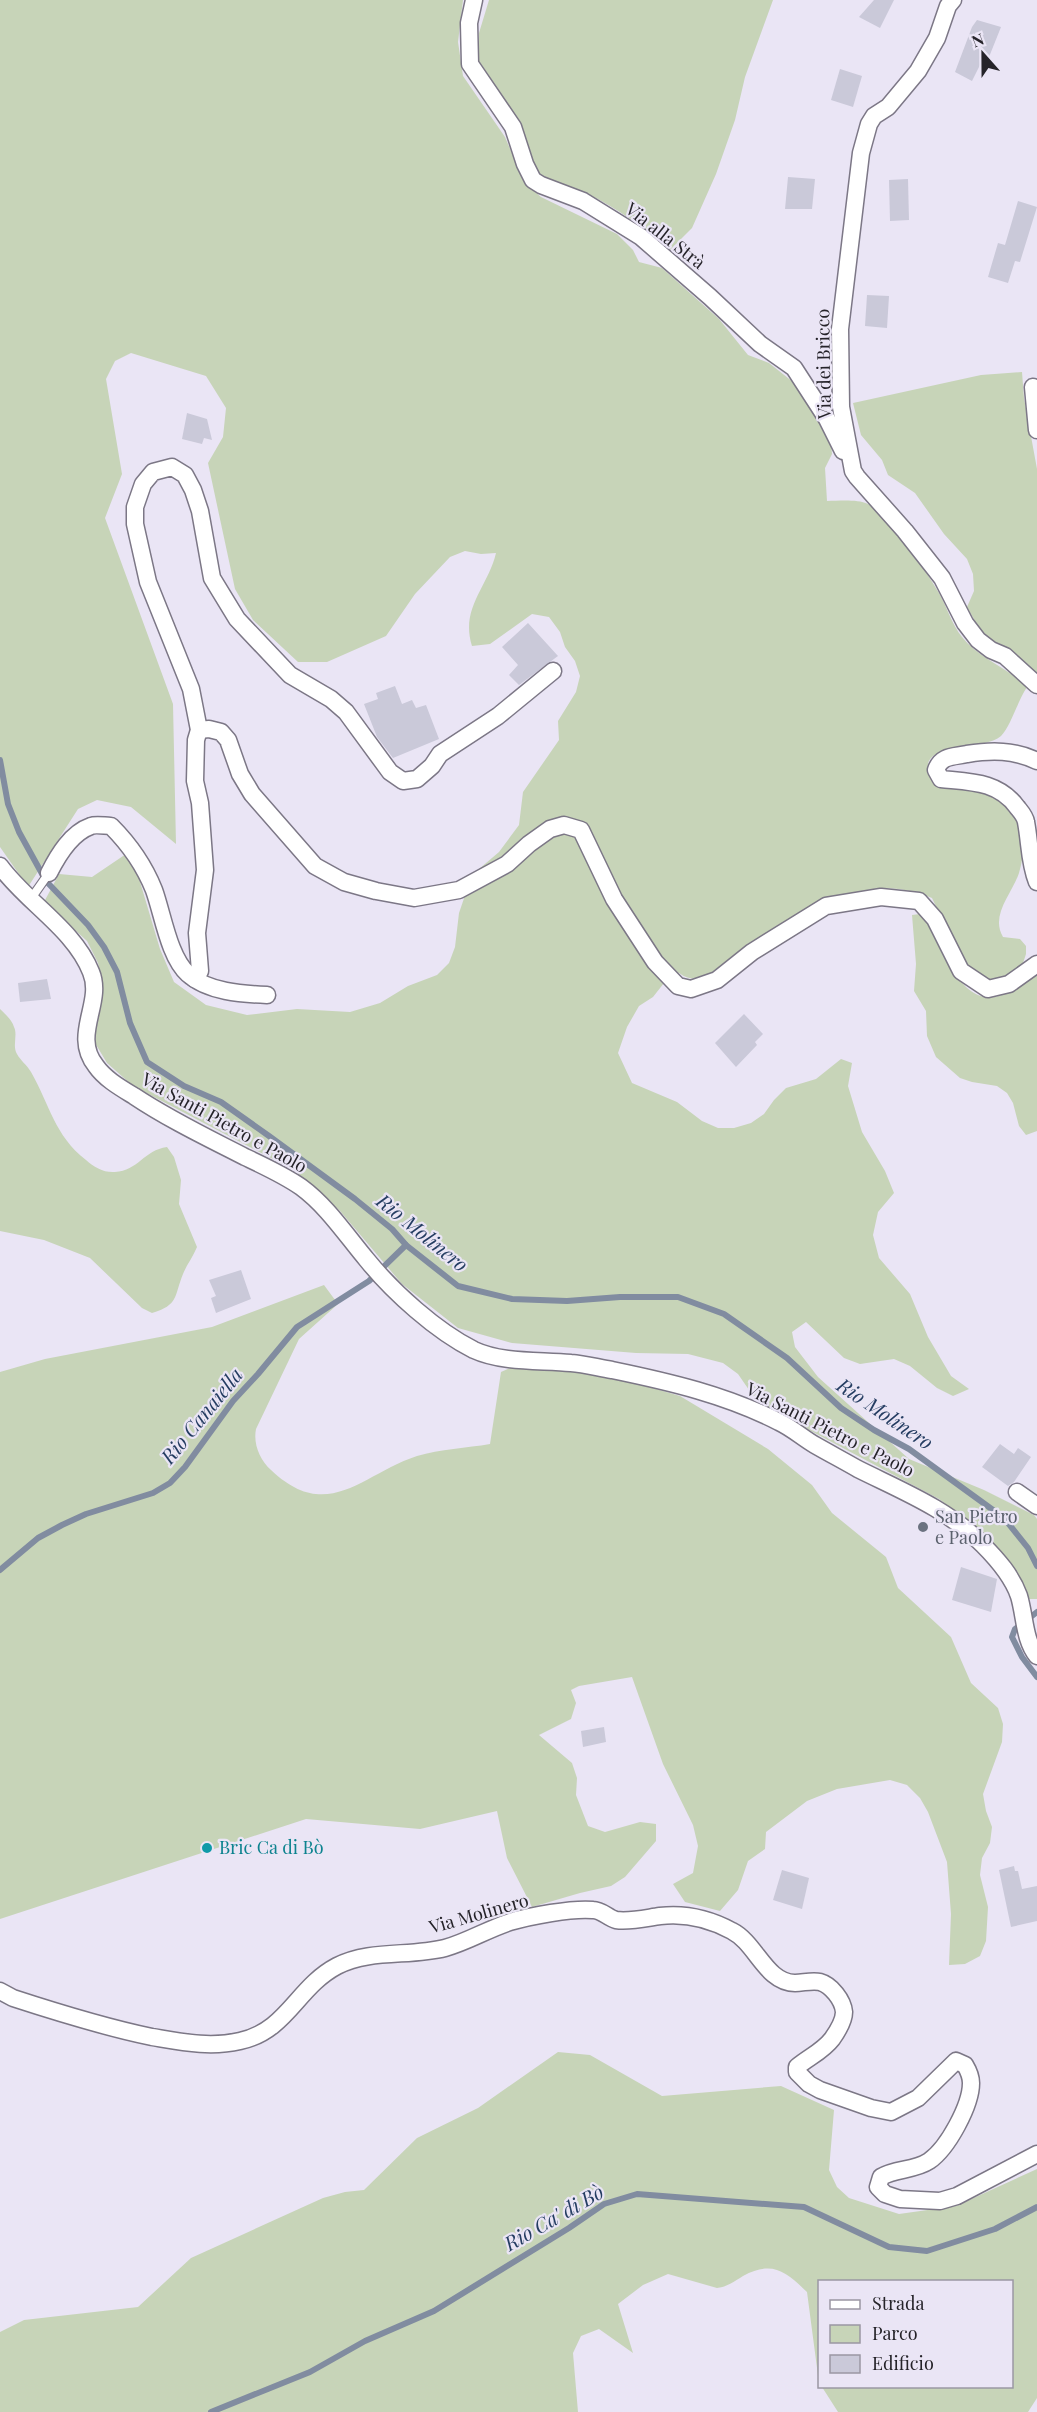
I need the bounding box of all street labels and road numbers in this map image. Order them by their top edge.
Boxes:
street label: Via alla Strà [620,196,710,274]
street label: Via dei Bricco [810,308,836,420]
street label: Via Santi Pietro e Paolo [137,1066,312,1178]
street label: Via Santi Pietro e Paolo [741,1376,919,1482]
street label: Via Molinero [425,1887,531,1939]

